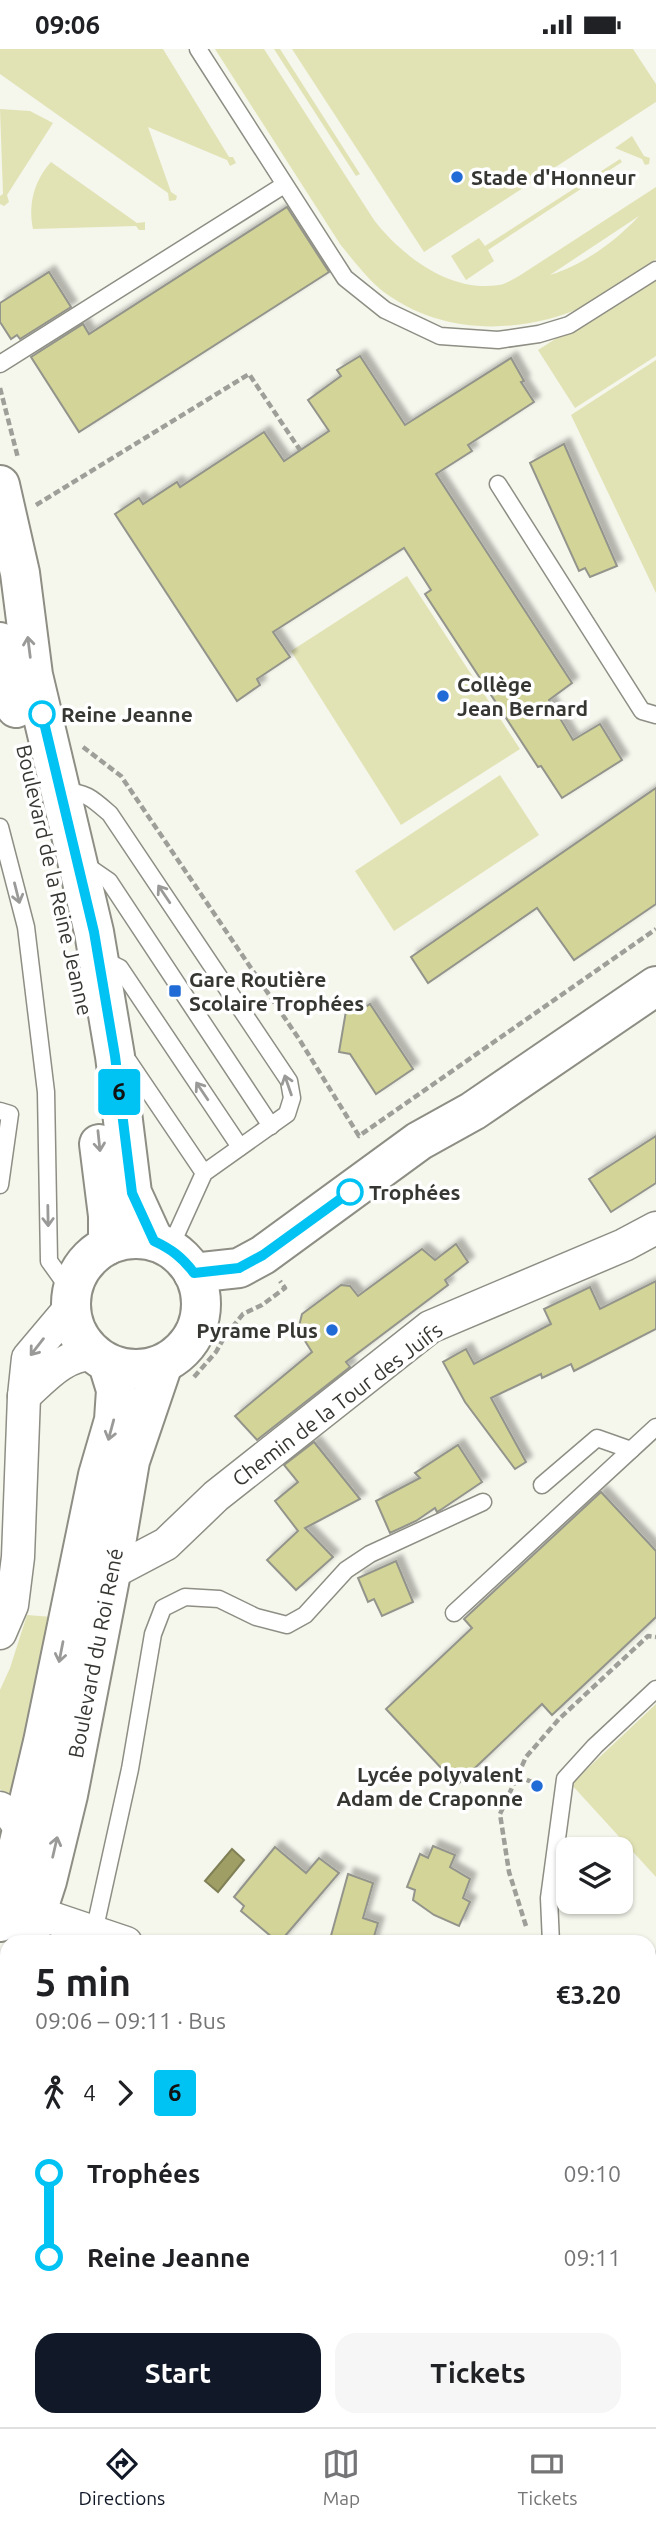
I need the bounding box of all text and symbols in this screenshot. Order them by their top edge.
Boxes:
text: 09:06 [35,10,100,39]
place label: Stade d'Honneur [471,165,636,189]
marker: Stade d'Honneur [449,169,465,185]
one-way arrow [23,636,36,658]
place label: Collège Jean Bernard [457,672,588,720]
marker: Collège Jean Bernard [435,688,451,704]
marker: Reine Jeanne [29,701,55,727]
place label: Reine Jeanne [61,702,193,726]
street label: Boulevard de la Reine Jeanne [12,742,98,1018]
one-way arrow [11,881,24,904]
one-way arrow [157,885,171,905]
place label: Gare Routière Scolaire Trophées [189,967,364,1015]
marker: Gare Routière Scolaire Trophées [167,983,183,999]
line badge: 6 [96,1069,142,1115]
one-way arrow [281,1074,293,1096]
text: 6 [112,1078,126,1105]
one-way arrow [195,1082,209,1101]
one-way arrow [93,1129,106,1151]
marker: Trophées [337,1179,363,1205]
place label: Trophées [369,1180,461,1204]
one-way arrow [41,1205,55,1228]
street label: Chemin de la Tour des Juifs [227,1317,447,1491]
place label: Pyrame Plus [196,1318,318,1342]
marker: Pyrame Plus [324,1322,340,1338]
one-way arrow [29,1337,44,1355]
one-way arrow [104,1418,117,1441]
street label: Boulevard du Roi René [63,1546,127,1760]
one-way arrow [53,1640,67,1663]
place label: Lycée polyvalent Adam de Craponne [337,1762,523,1810]
marker: Lycée polyvalent Adam de Craponne [529,1778,545,1794]
one-way arrow [49,1836,62,1859]
map controls [556,1837,633,1914]
button: layers [556,1837,633,1914]
text: 5 min [35,1961,131,2003]
text: €3.20 [556,1980,621,2009]
text: 09:06 – 09:11 · Bus [35,2008,226,2033]
icon: walk [35,2074,73,2112]
icon: forward [106,2074,144,2112]
text: 6 [168,2079,182,2106]
text: 4 [83,2080,96,2105]
text: Trophées [87,2159,200,2188]
text: 09:10 [563,2161,621,2186]
text: Reine Jeanne [87,2243,250,2272]
text: 09:11 [563,2245,621,2270]
button: Start [35,2333,321,2413]
button: Tickets [335,2333,621,2413]
tab: Directions [79,2445,165,2509]
tab: Map [322,2445,360,2509]
tab: Tickets [518,2445,577,2509]

